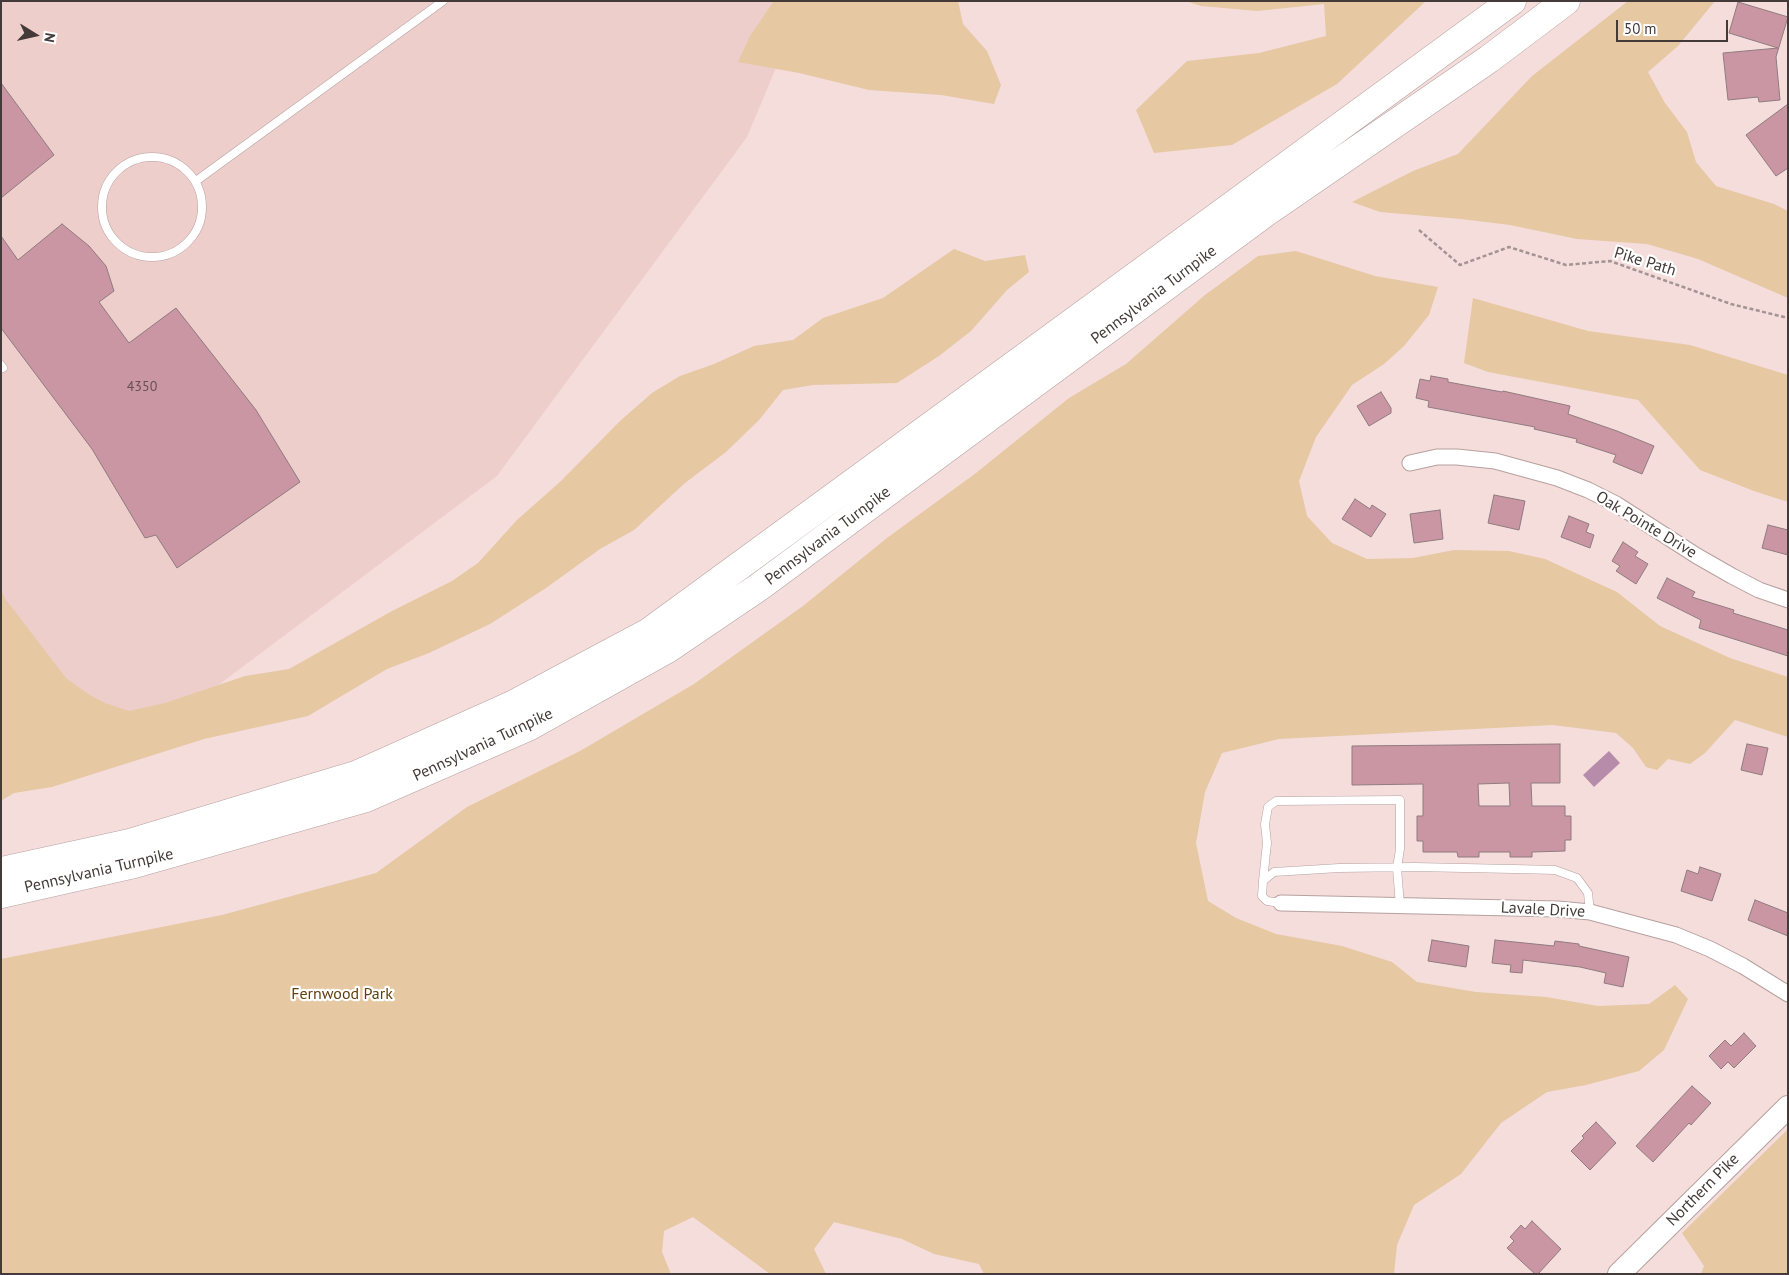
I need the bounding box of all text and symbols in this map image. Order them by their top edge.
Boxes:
north arrow [10,10,60,60]
scale bar [1619,10,1732,42]
text: 50 m [1624,19,1657,38]
text: N [40,32,59,44]
street label: Pennsylvania Turnpike [1087,241,1221,349]
street label: Pike Path [1612,244,1678,280]
house number: 4350 [127,379,157,395]
street label: Pennsylvania Turnpike [761,482,895,590]
street label: Oak Pointe Drive [1592,487,1700,563]
street label: Pennsylvania Turnpike [410,704,556,786]
street label: Pennsylvania Turnpike [23,845,175,897]
street label: Lavale Drive [1500,898,1586,922]
park label: Fernwood Park [291,984,393,1004]
street label: Northern Pike [1663,1150,1743,1230]

